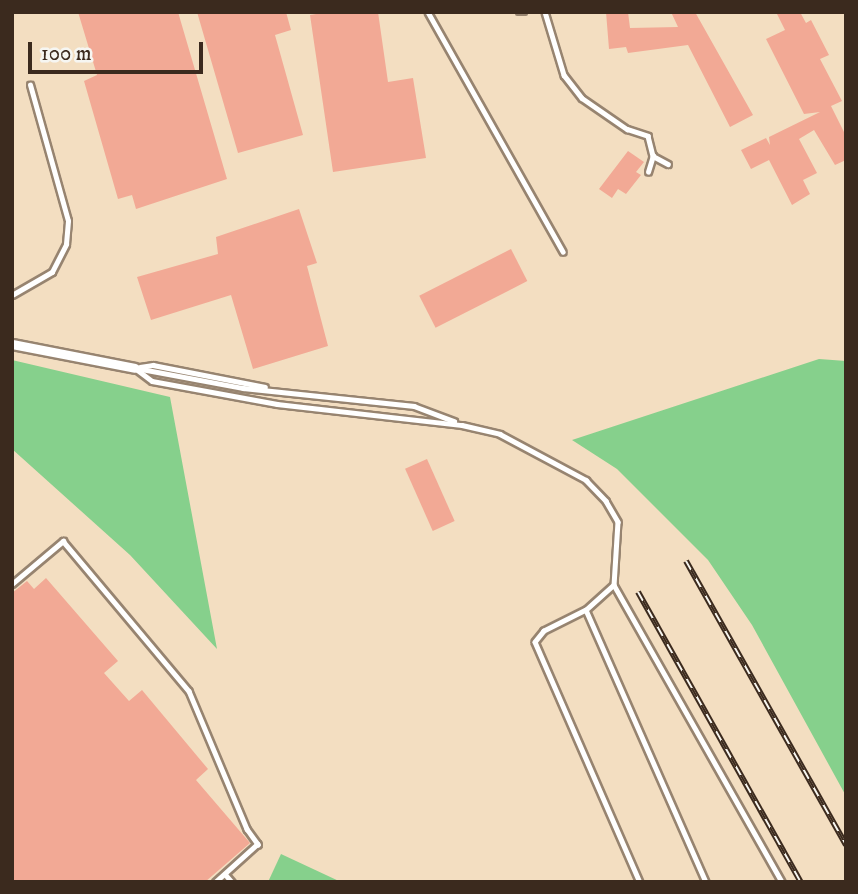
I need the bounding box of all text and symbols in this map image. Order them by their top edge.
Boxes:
scale bar [32,28,206,72]
text: 100 m [41,41,92,67]

